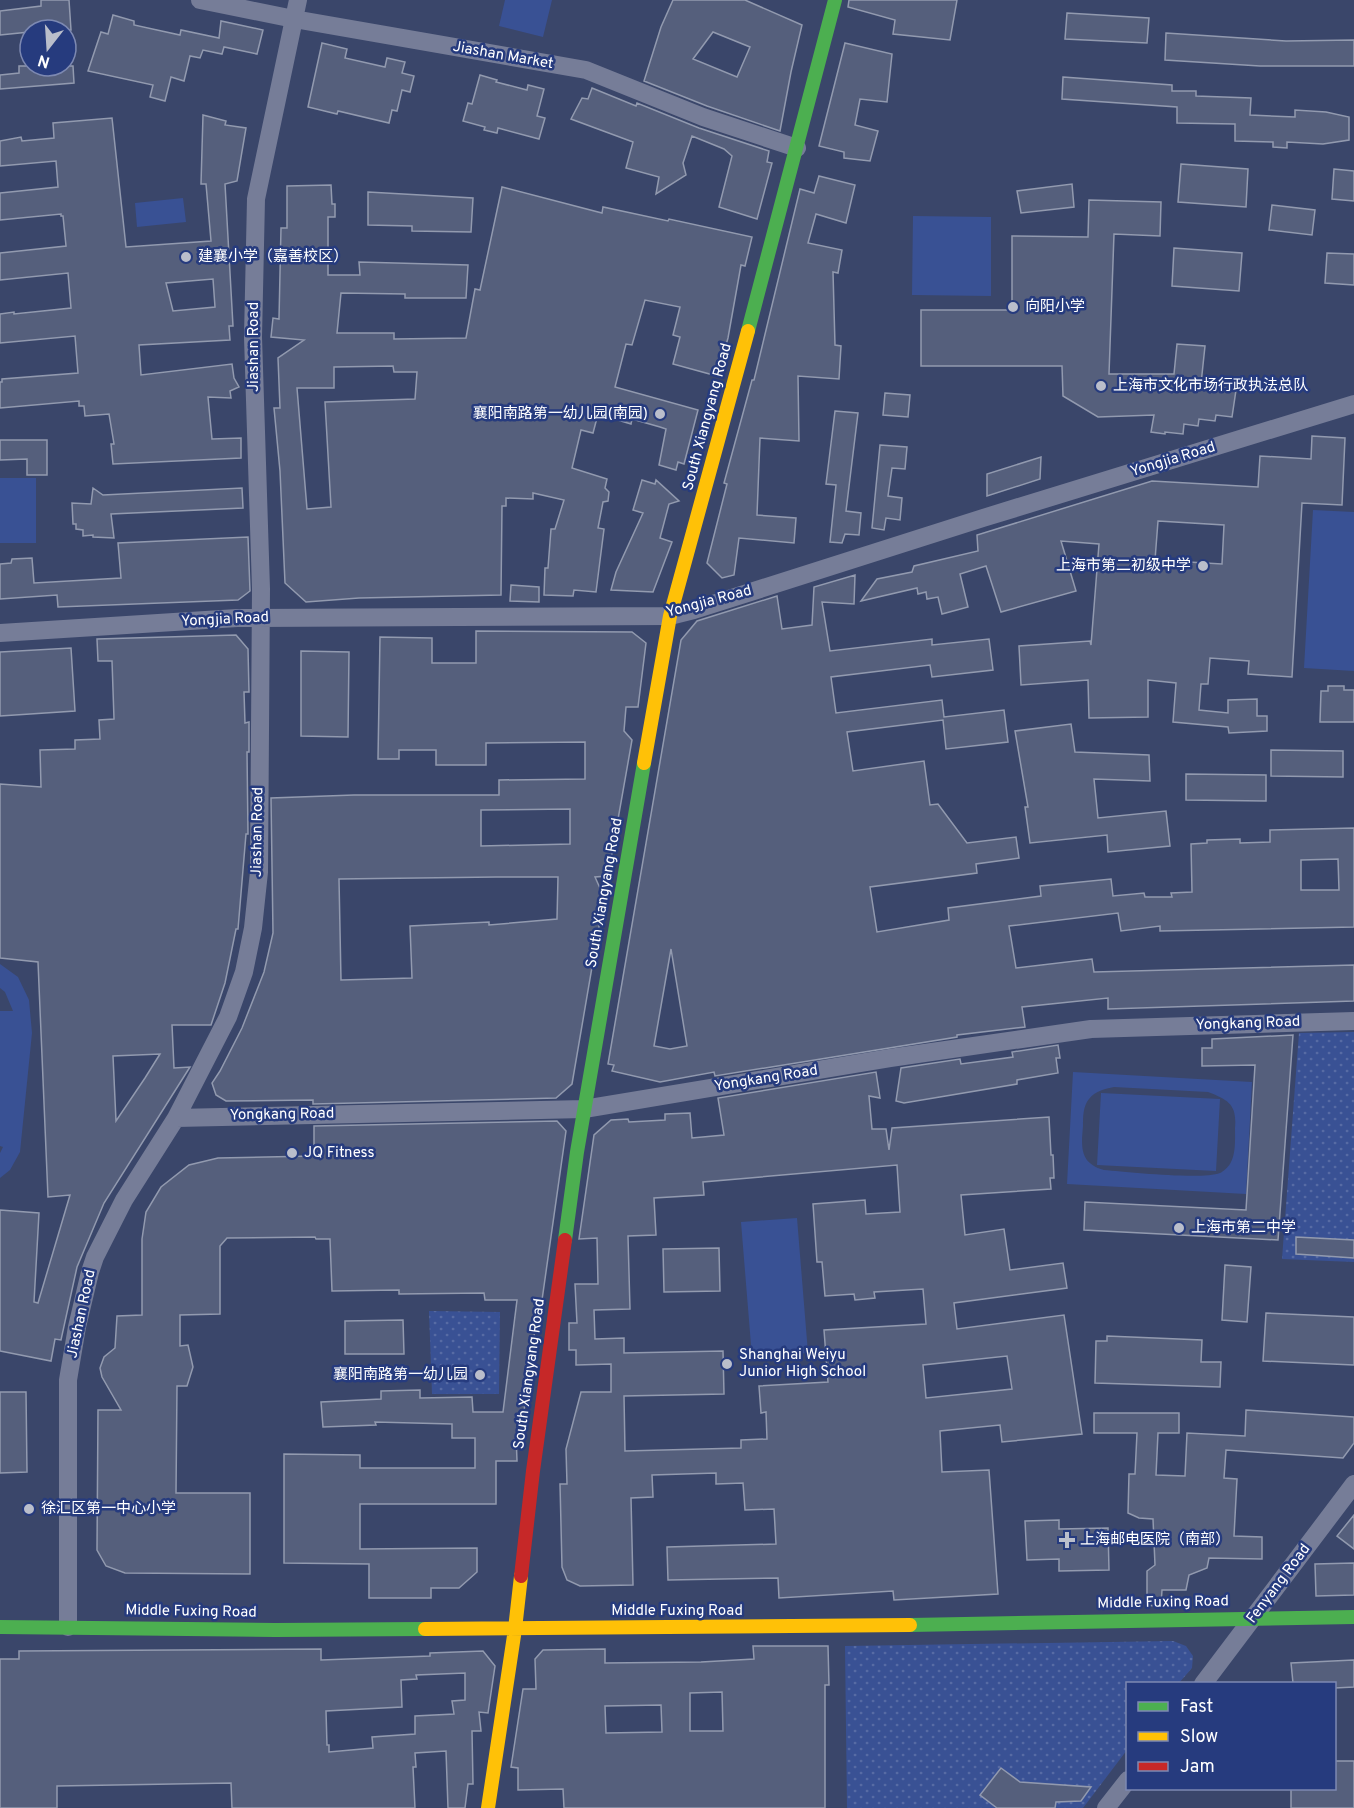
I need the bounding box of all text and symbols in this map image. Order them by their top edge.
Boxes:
north arrow [18,18,78,78]
street label: Jiashan Market [451,38,555,74]
text: N [36,49,53,72]
place label: 建襄小学（嘉善校区） [198,247,348,267]
marker: 建襄小学（嘉善校区） [179,250,193,264]
place label: 向阳小学 [1025,298,1085,317]
marker: 向阳小学 [1006,300,1020,314]
street label: Jiashan Road [245,302,264,392]
street label: South Xiangyang Road [679,341,737,493]
place label: 上海市文化市场行政执法总队 [1113,376,1308,396]
marker: 上海市文化市场行政执法总队 [1094,379,1108,393]
place label: 襄阳南路第一幼儿园(南园) [473,405,648,424]
marker: 襄阳南路第一幼儿园(南园) [653,407,667,421]
street label: Yongjia Road [1128,438,1218,482]
place label: 上海市第二初级中学 [1056,557,1191,576]
marker: 上海市第二初级中学 [1196,559,1210,573]
street label: Yongjia Road [664,581,754,623]
street label: Yongjia Road [181,608,269,632]
street label: Jiashan Road [248,787,268,877]
street label: South Xiangyang Road [582,817,628,969]
street label: Yongkang Road [1195,1013,1301,1035]
street label: Yongkang Road [713,1061,819,1097]
street label: Yongkang Road [230,1105,334,1125]
place label: JQ Fitness [304,1144,375,1163]
marker: JQ Fitness [285,1146,299,1160]
place label: 上海市第二中学 [1191,1219,1296,1238]
marker: 上海市第二中学 [1172,1221,1186,1235]
street label: Jiashan Road [63,1268,101,1360]
street label: South Xiangyang Road [510,1297,550,1451]
place label: Shanghai Weiyu Junior High School [739,1346,866,1382]
marker: Shanghai Weiyu Junior High School [720,1357,734,1371]
place label: 襄阳南路第一幼儿园 [333,1366,468,1385]
marker: 襄阳南路第一幼儿园 [473,1368,487,1382]
place label: 徐汇区第一中心小学 [41,1500,176,1519]
marker: 徐汇区第一中心小学 [22,1502,36,1516]
marker: 上海邮电医院（南部） [1058,1531,1076,1549]
place label: 上海邮电医院（南部） [1080,1531,1230,1550]
street label: Fenyang Road [1243,1540,1315,1628]
street label: Middle Fuxing Road [1097,1592,1229,1614]
street label: Middle Fuxing Road [125,1601,257,1623]
street label: Middle Fuxing Road [611,1602,743,1621]
legend [1126,1682,1336,1790]
text: Fast [1180,1696,1213,1719]
text: Slow [1180,1726,1218,1749]
text: Jam [1180,1756,1215,1779]

